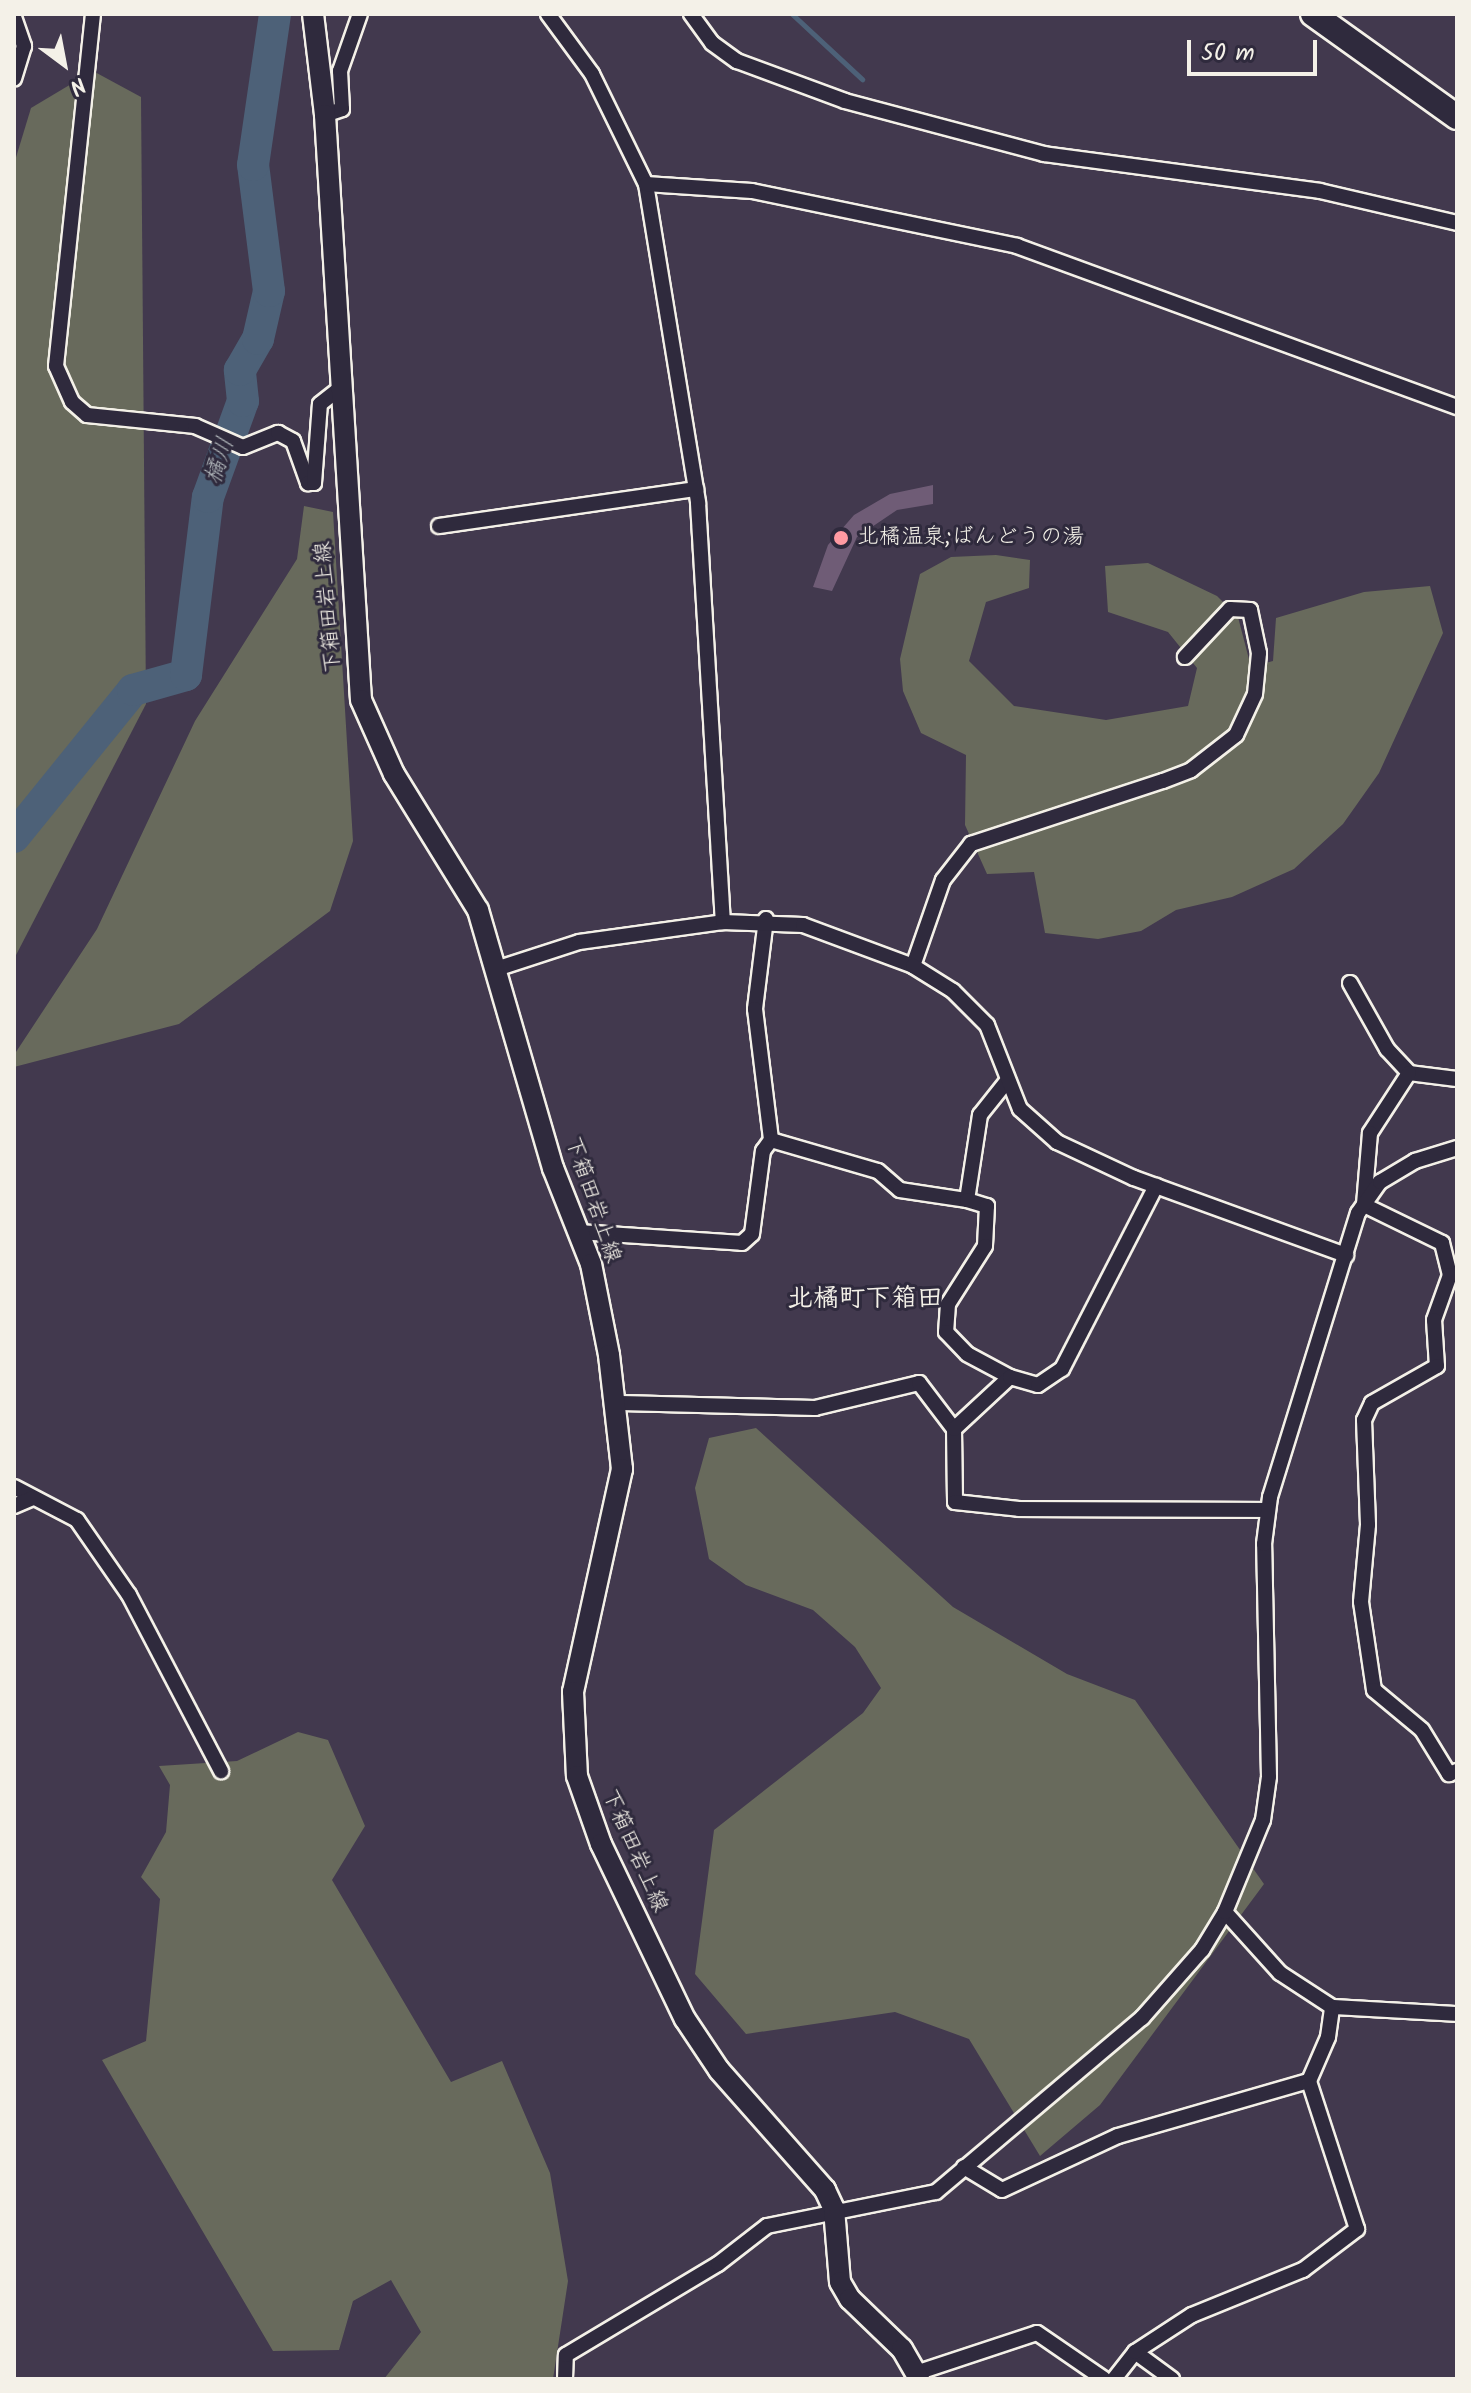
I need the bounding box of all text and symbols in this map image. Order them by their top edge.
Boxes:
north arrow [24,24,104,104]
scale bar [1191,24,1321,74]
text: 50 m [1201,34,1255,73]
text: N [62,66,92,103]
water label: 橘川 [199,434,241,488]
place label: 北橘温泉;ばんどうの湯 [857,525,1084,551]
marker: 北橘温泉;ばんどうの湯 [832,529,850,547]
street label: 下箱田岩上線 [310,540,348,674]
street label: 下箱田岩上線 [558,1133,626,1267]
district label: 北橘町下箱田 [787,1284,943,1316]
street label: 下箱田岩上線 [595,1785,673,1917]

